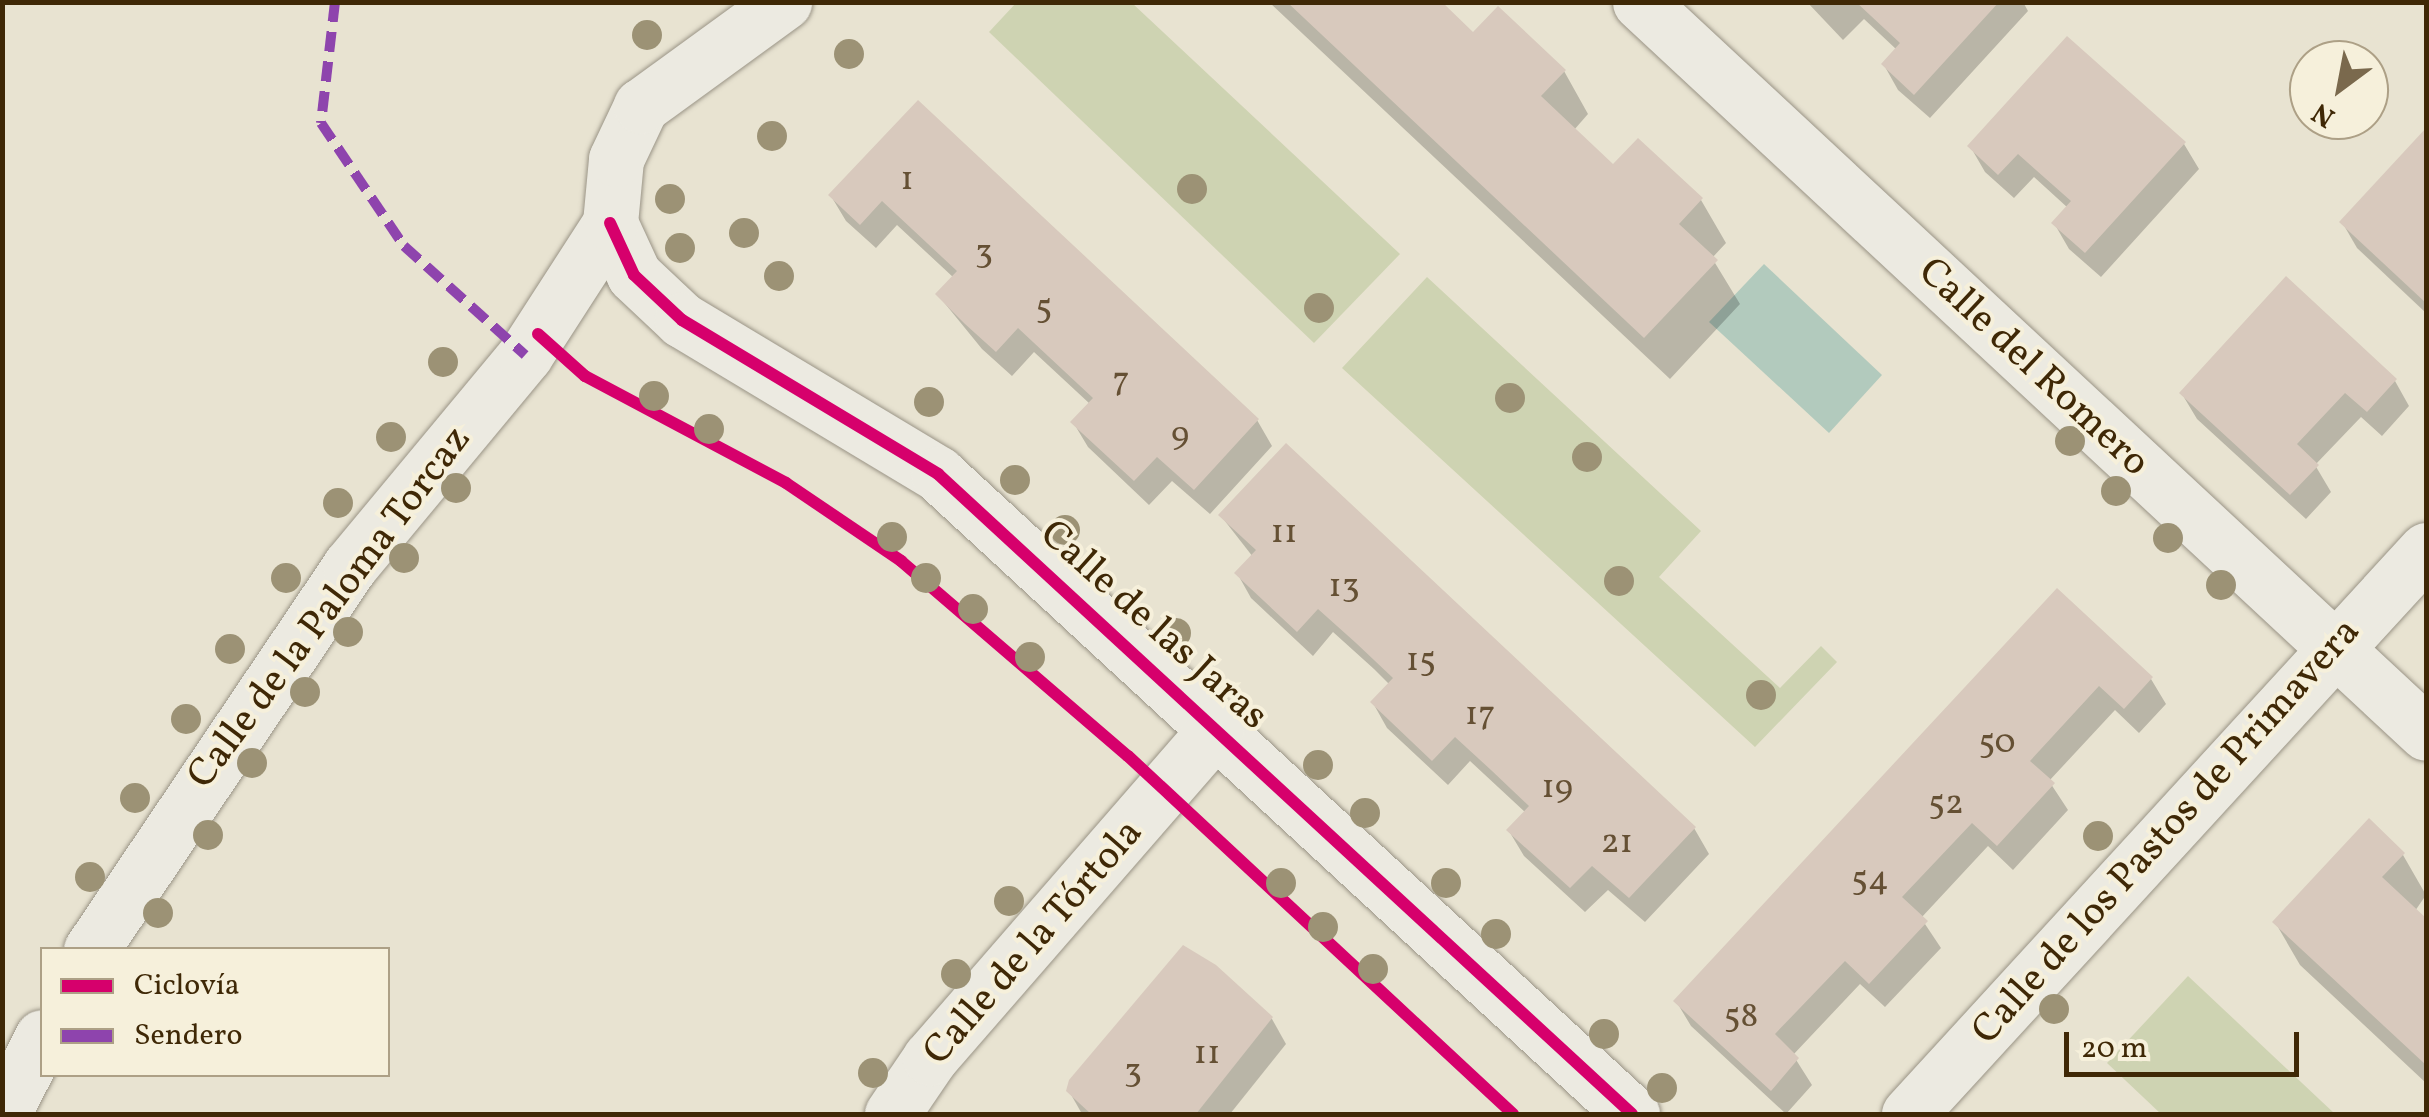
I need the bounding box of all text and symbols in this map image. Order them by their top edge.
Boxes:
north arrow [2289,40,2389,140]
text: N [2305,92,2343,136]
house number: 1 [900,159,914,201]
house number: 3 [975,232,993,274]
street label: Calle del Romero [1907,249,2159,487]
house number: 5 [1036,287,1052,329]
house number: 7 [1113,360,1129,402]
house number: 9 [1171,414,1189,456]
street label: Calle de la Paloma Torcaz [178,417,482,799]
street label: Calle de las Jaras [1029,511,1277,741]
house number: 11 [1270,512,1298,554]
house number: 13 [1328,566,1360,608]
street label: Calle de los Pastos de Primavera [1963,609,2371,1055]
house number: 15 [1406,640,1436,682]
house number: 17 [1465,694,1495,736]
house number: 50 [1978,722,2016,764]
house number: 19 [1541,767,1573,809]
house number: 52 [1928,783,1964,825]
street label: Calle de la Tórtola [914,810,1154,1076]
house number: 21 [1601,822,1633,864]
house number: 54 [1851,859,1889,901]
legend [40,947,390,1077]
text: Ciclovía [134,965,240,1007]
house number: 58 [1724,996,1758,1038]
scale bar [2069,1012,2304,1074]
text: Sendero [134,1015,242,1057]
text: 20 m [2081,1028,2147,1070]
house number: 11 [1193,1033,1221,1075]
house number: 3 [1124,1051,1142,1093]

